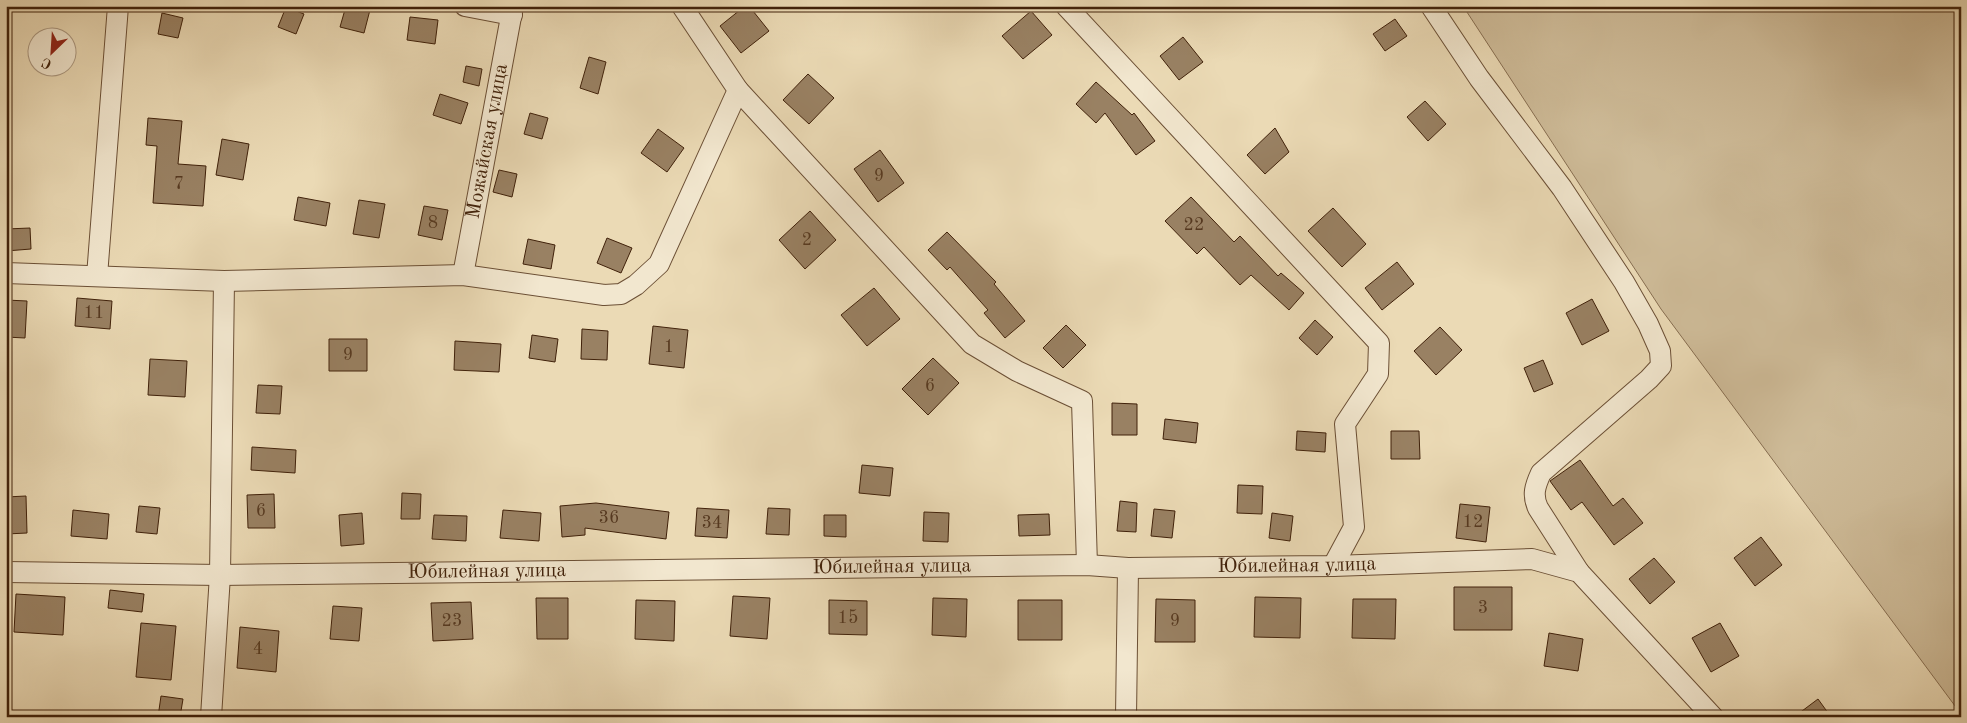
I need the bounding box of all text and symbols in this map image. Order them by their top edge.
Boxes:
north arrow [28,28,78,78]
text: С [40,55,54,71]
street label: Можайская улица [464,62,512,221]
house number: 9 [874,167,884,185]
house number: 7 [174,175,184,193]
house number: 8 [428,214,438,232]
house number: 22 [1184,216,1204,234]
house number: 2 [802,231,812,249]
house number: 11 [84,304,104,322]
house number: 1 [664,338,674,356]
house number: 9 [343,346,353,364]
house number: 6 [925,377,935,395]
house number: 6 [256,502,266,520]
house number: 36 [599,509,619,527]
house number: 12 [1463,513,1483,531]
house number: 34 [702,514,722,532]
street label: Юбилейная улица [1217,554,1377,577]
street label: Юбилейная улица [812,556,972,578]
street label: Юбилейная улица [407,561,567,583]
house number: 3 [1478,599,1488,617]
house number: 15 [838,609,858,627]
house number: 23 [442,612,462,630]
house number: 9 [1170,612,1180,630]
house number: 4 [253,640,263,658]

